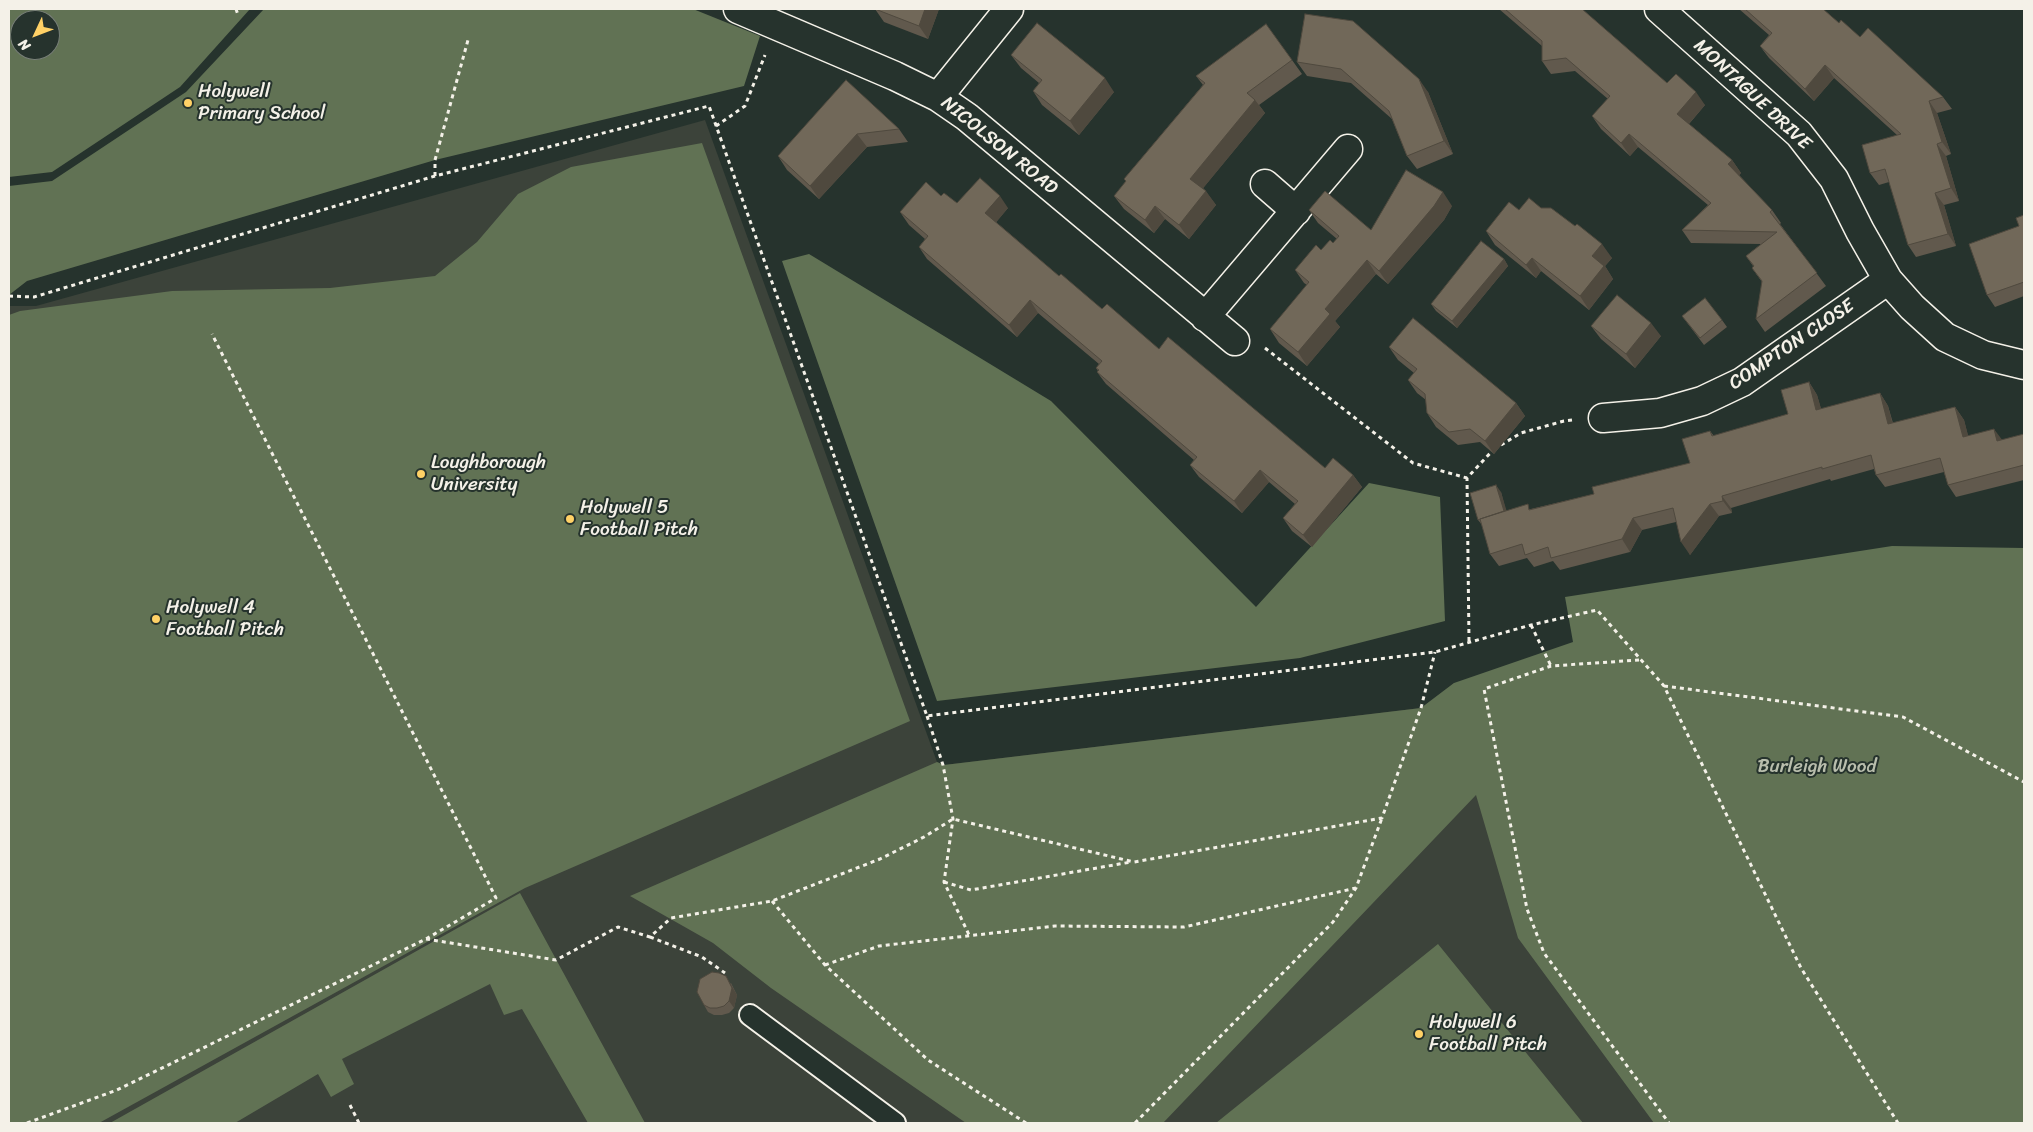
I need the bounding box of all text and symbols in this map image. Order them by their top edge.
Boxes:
north arrow [10,10,60,60]
text: N [12,33,37,57]
street label: MONTAGUE DRIVE [1689,35,1815,155]
place label: Holywell Primary School [198,81,325,125]
street label: NICOLSON ROAD [936,92,1062,200]
marker: Holywell Primary School [182,97,194,109]
street label: COMPTON CLOSE [1725,295,1859,395]
place label: Loughborough University [431,452,546,496]
marker: Loughborough University [415,468,427,480]
place label: Holywell 5 Football Pitch [580,497,698,541]
marker: Holywell 5 Football Pitch [564,513,576,525]
place label: Holywell 4 Football Pitch [166,597,284,641]
marker: Holywell 4 Football Pitch [150,613,162,625]
park label: Burleigh Wood [1758,756,1876,778]
place label: Holywell 6 Football Pitch [1429,1012,1547,1056]
marker: Holywell 6 Football Pitch [1413,1028,1425,1040]

